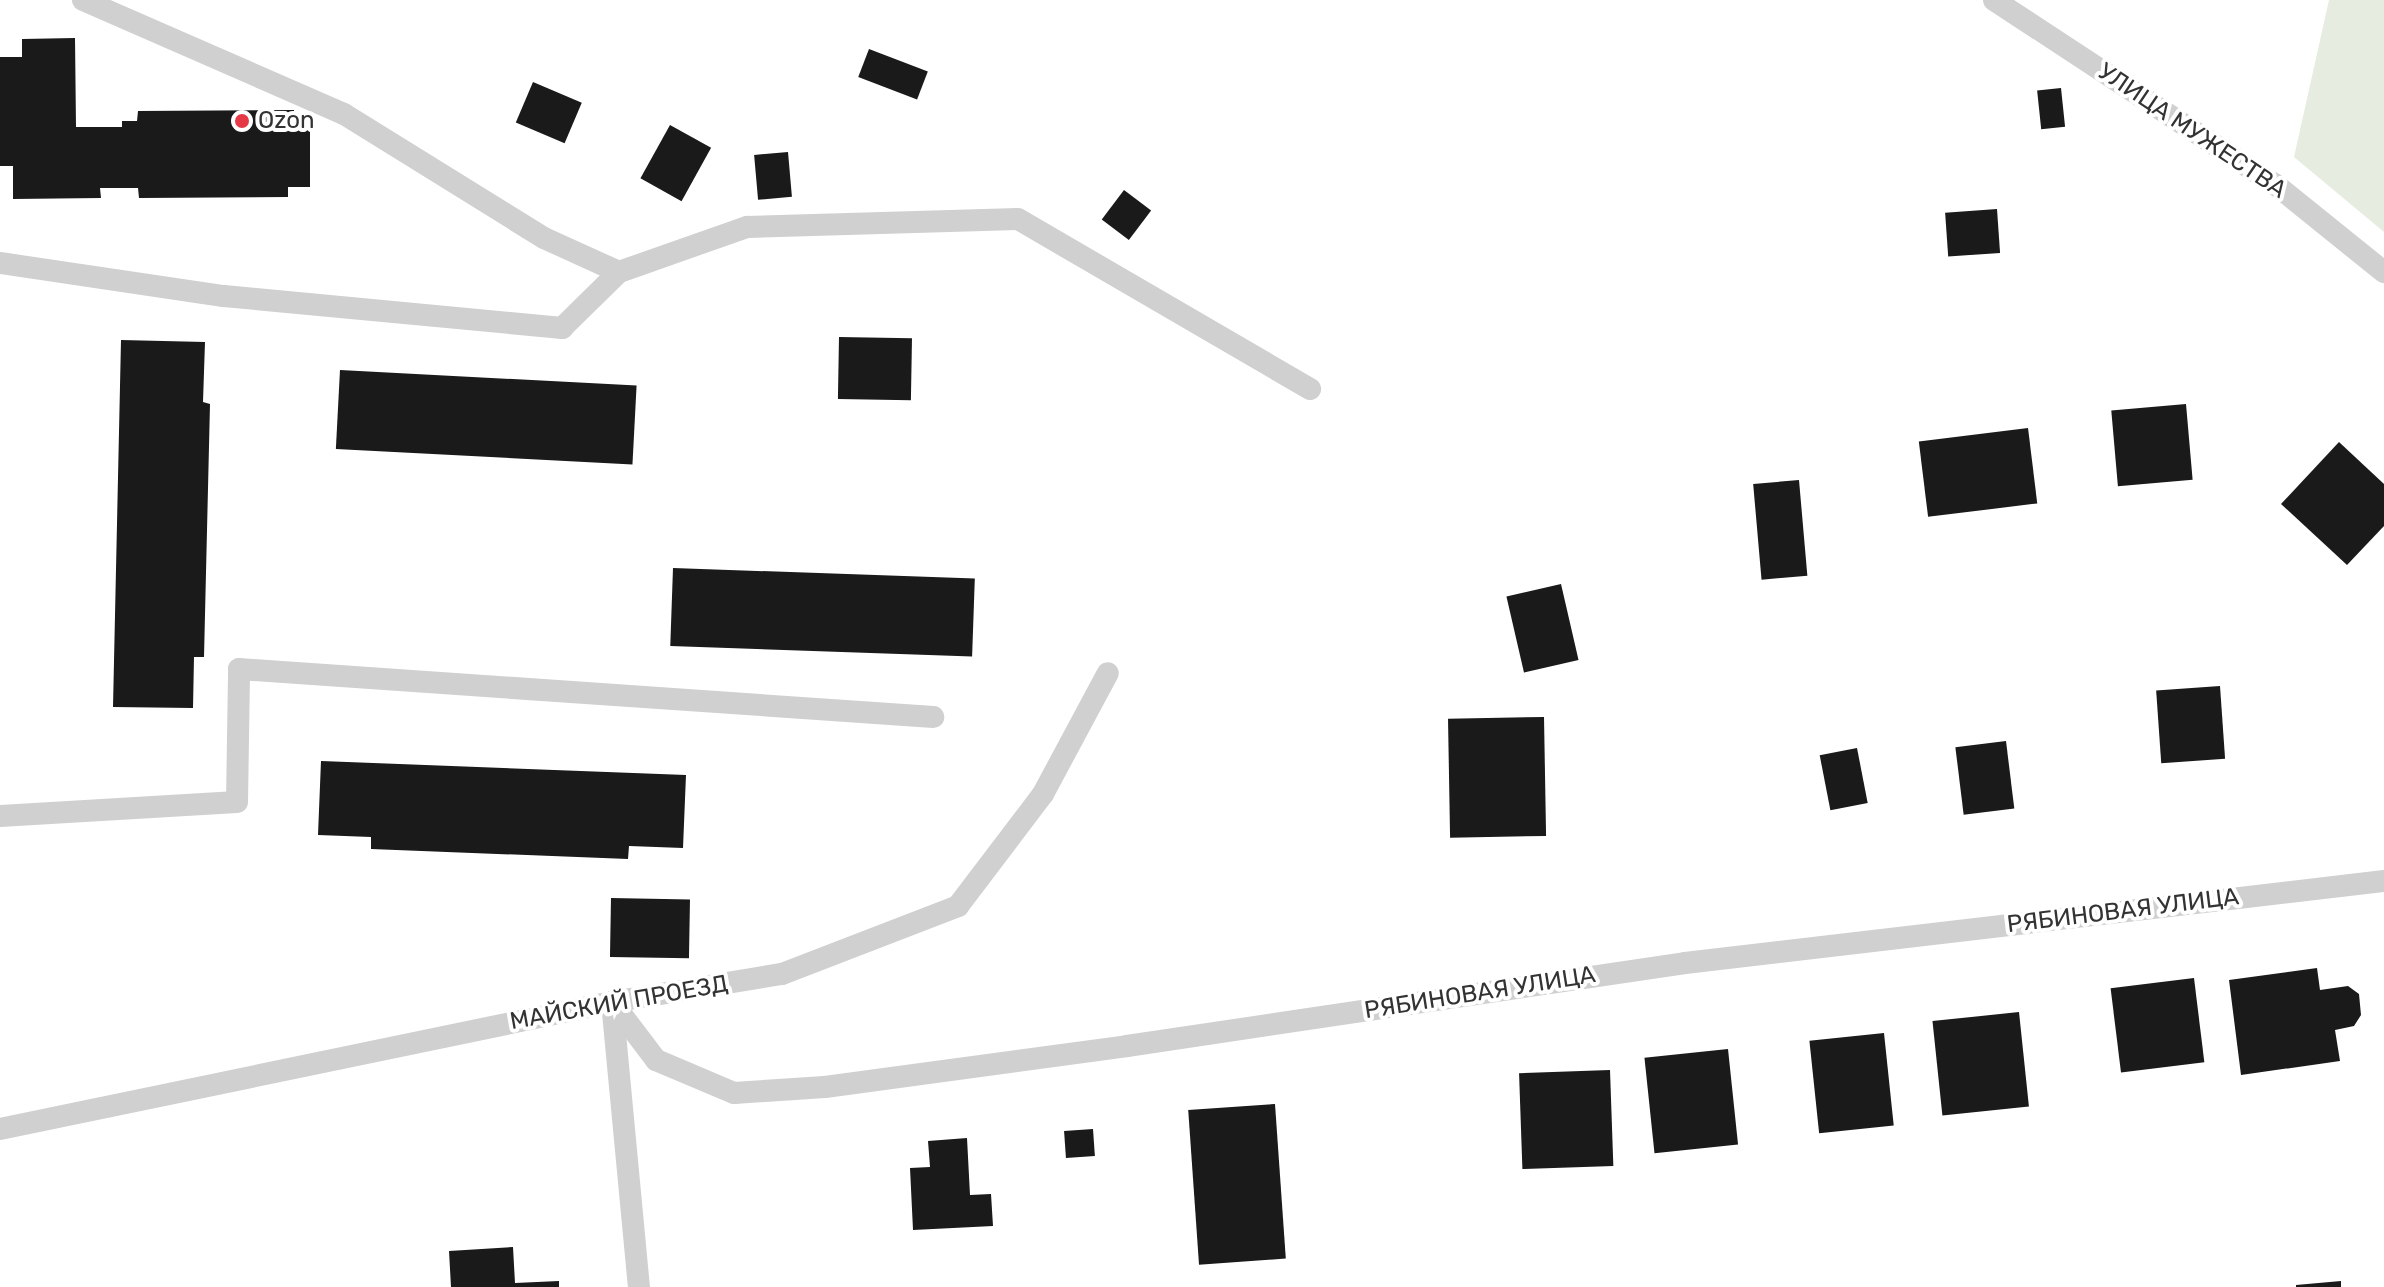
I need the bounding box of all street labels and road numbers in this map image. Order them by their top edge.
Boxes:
street label: УЛИЦА МУЖЕСТВА [2092,57,2292,205]
street label: РЯБИНОВАЯ УЛИЦА [2005,882,2241,940]
street label: РЯБИНОВАЯ УЛИЦА [1362,961,1598,1025]
street label: МАЙСКИЙ ПРОЕЗД [508,970,730,1036]

